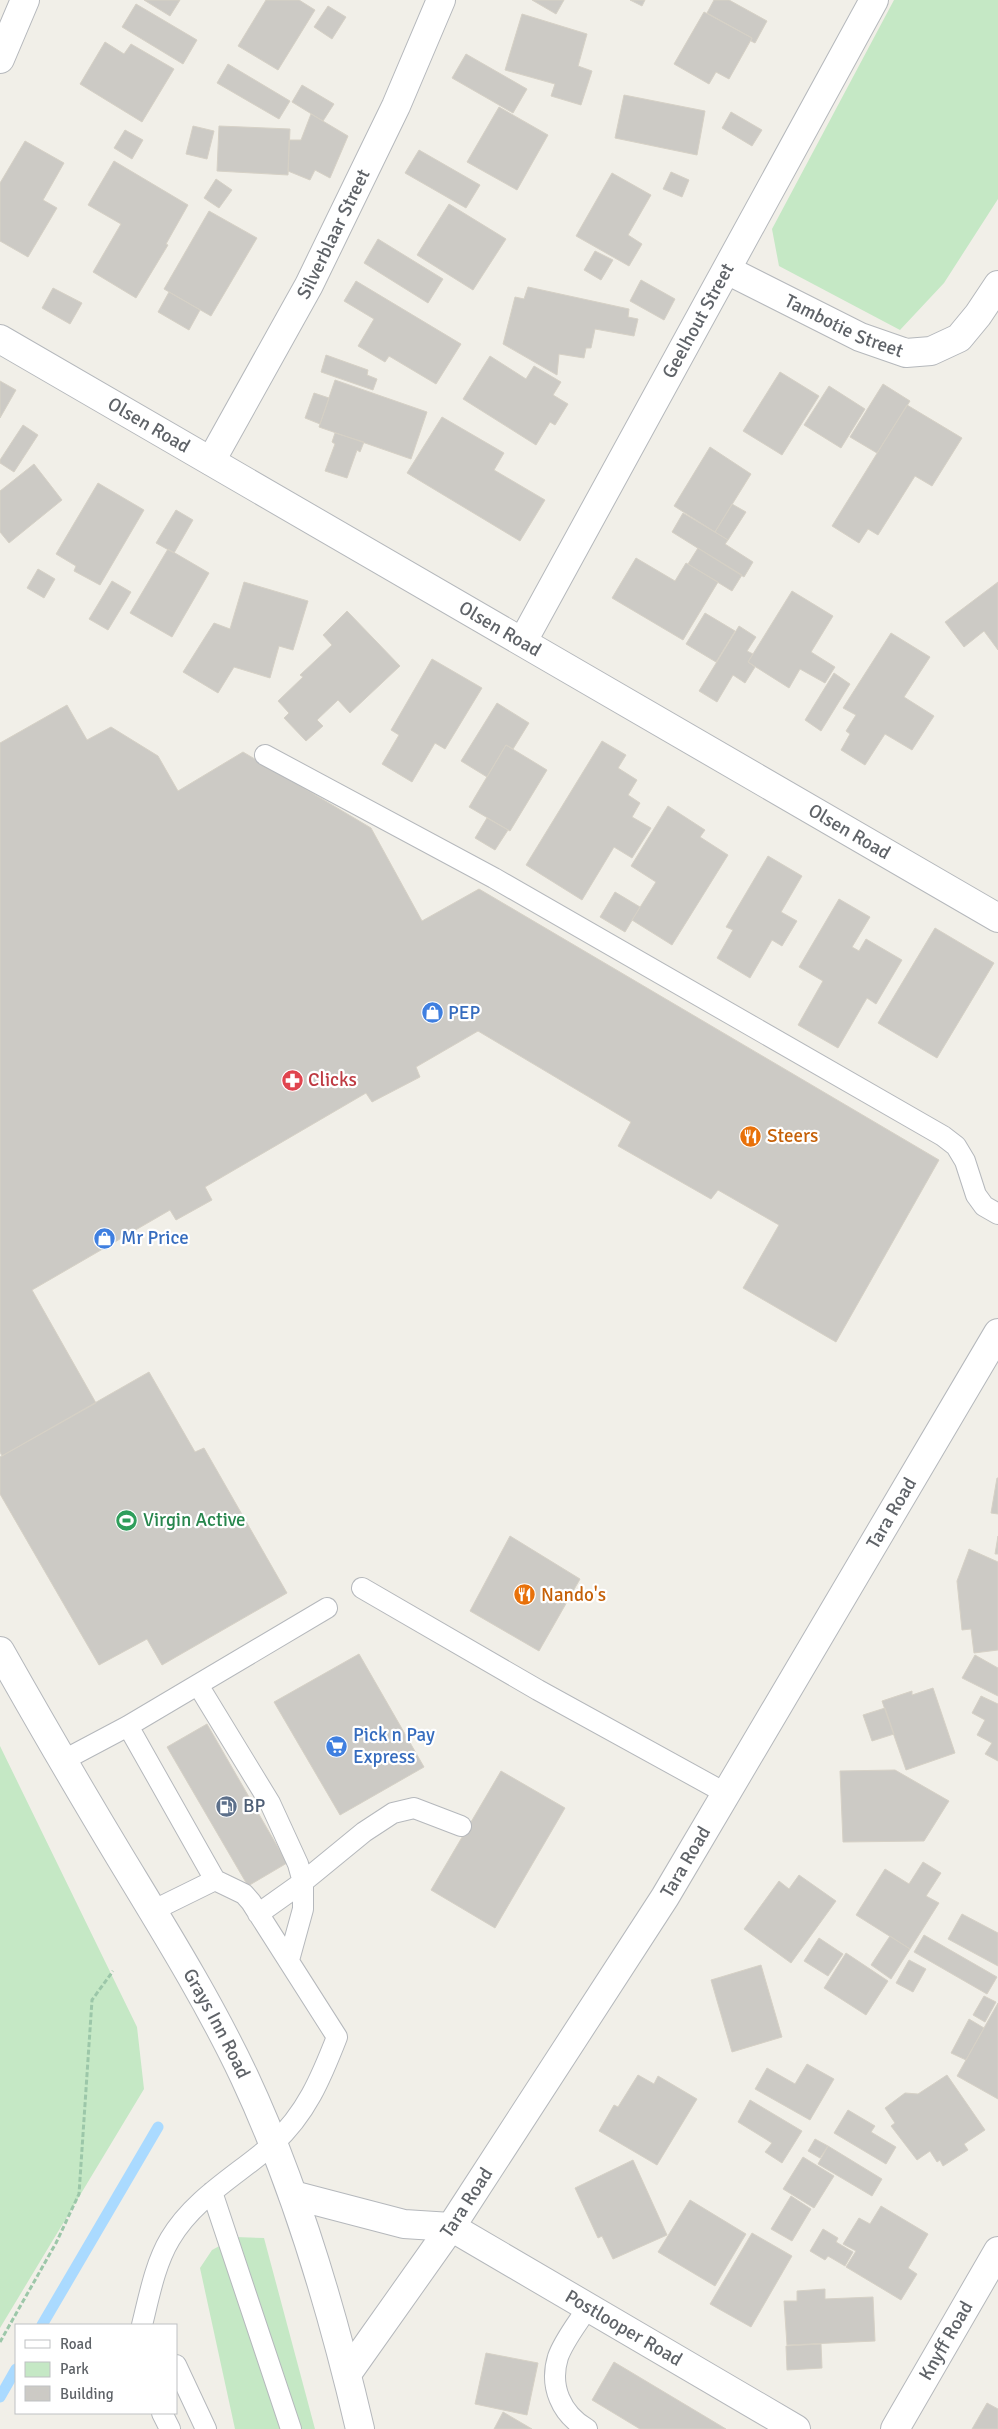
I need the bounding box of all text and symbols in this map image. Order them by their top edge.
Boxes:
street label: Silverblaar Street [292,165,376,303]
street label: Geelhout Street [657,259,740,383]
street label: Tambotie Street [781,289,907,363]
street label: Olsen Road [103,392,194,459]
street label: Olsen Road [454,596,545,662]
street label: Olsen Road [804,799,895,865]
shop icon: PEP [420,1001,444,1025]
place label: PEP [448,1001,481,1025]
pharmacy icon: Clicks [280,1068,304,1092]
place label: Clicks [308,1068,357,1092]
restaurant icon: Steers [739,1124,763,1148]
place label: Steers [767,1124,818,1148]
shop icon: Mr Price [93,1226,117,1250]
place label: Mr Price [121,1226,189,1250]
street label: Tara Road [861,1473,922,1553]
sports icon: Virgin Active [115,1508,139,1532]
place label: Virgin Active [143,1508,246,1532]
restaurant icon: Nando's [513,1583,537,1607]
place label: Nando's [541,1583,606,1607]
place label: Pick n Pay Express [353,1723,435,1769]
supermarket icon: Pick n Pay Express [325,1734,349,1758]
fuel station icon: BP [215,1794,239,1818]
place label: BP [243,1794,265,1818]
street label: Tara Road [655,1822,716,1902]
street label: Grays Inn Road [177,1964,255,2082]
street label: Tara Road [435,2163,498,2243]
street label: Postlooper Road [561,2284,687,2372]
street label: Knyff Road [914,2297,978,2385]
legend [15,2324,178,2414]
text: Road [60,2335,92,2353]
text: Park [60,2360,89,2378]
text: Building [60,2385,114,2403]

